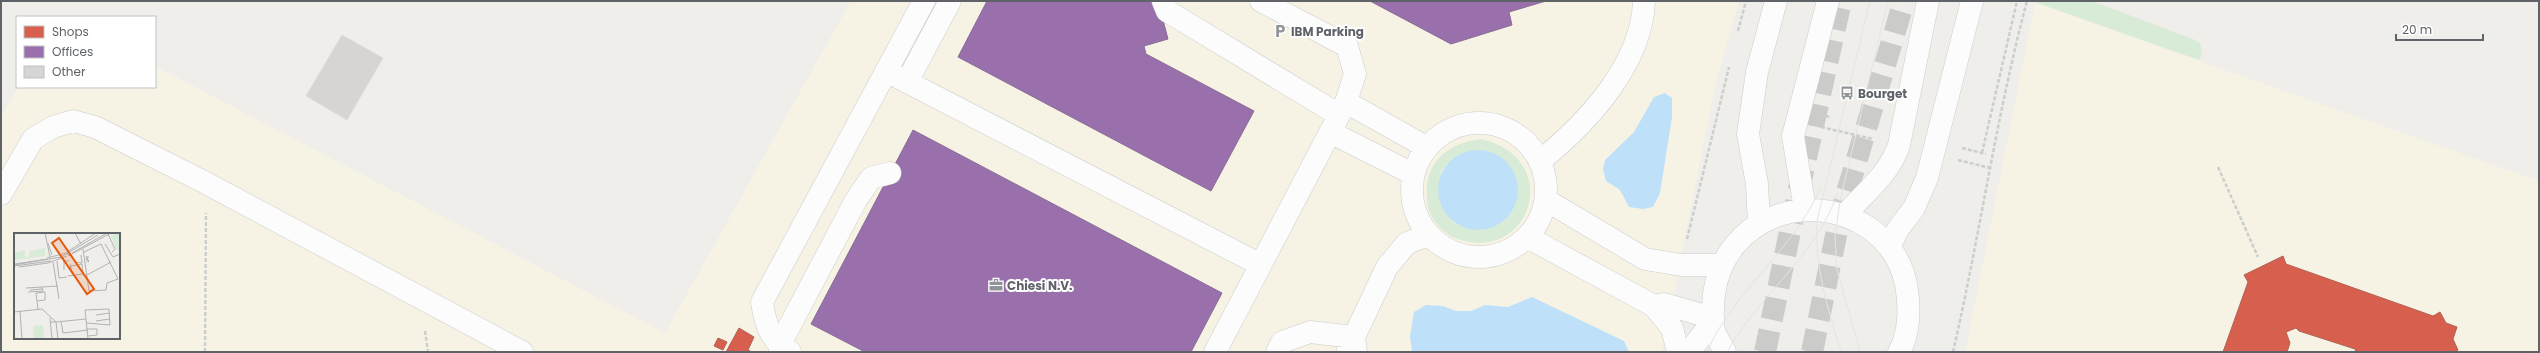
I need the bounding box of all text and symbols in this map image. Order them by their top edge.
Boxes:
legend [16,16,156,88]
scale bar [2396,16,2483,42]
text: 20 m [2402,21,2432,38]
text: Shops [52,23,89,40]
parking icon: IBM Parking [1272,23,1288,39]
place label: IBM Parking [1291,23,1364,40]
text: Offices [52,43,93,60]
text: Other [52,63,86,80]
bus stop icon: Bourget [1839,85,1855,101]
place label: Bourget [1858,85,1907,102]
inset map [14,233,120,339]
office icon: Chiesi N.V. [988,277,1004,293]
place label: Chiesi N.V. [1007,277,1073,294]

